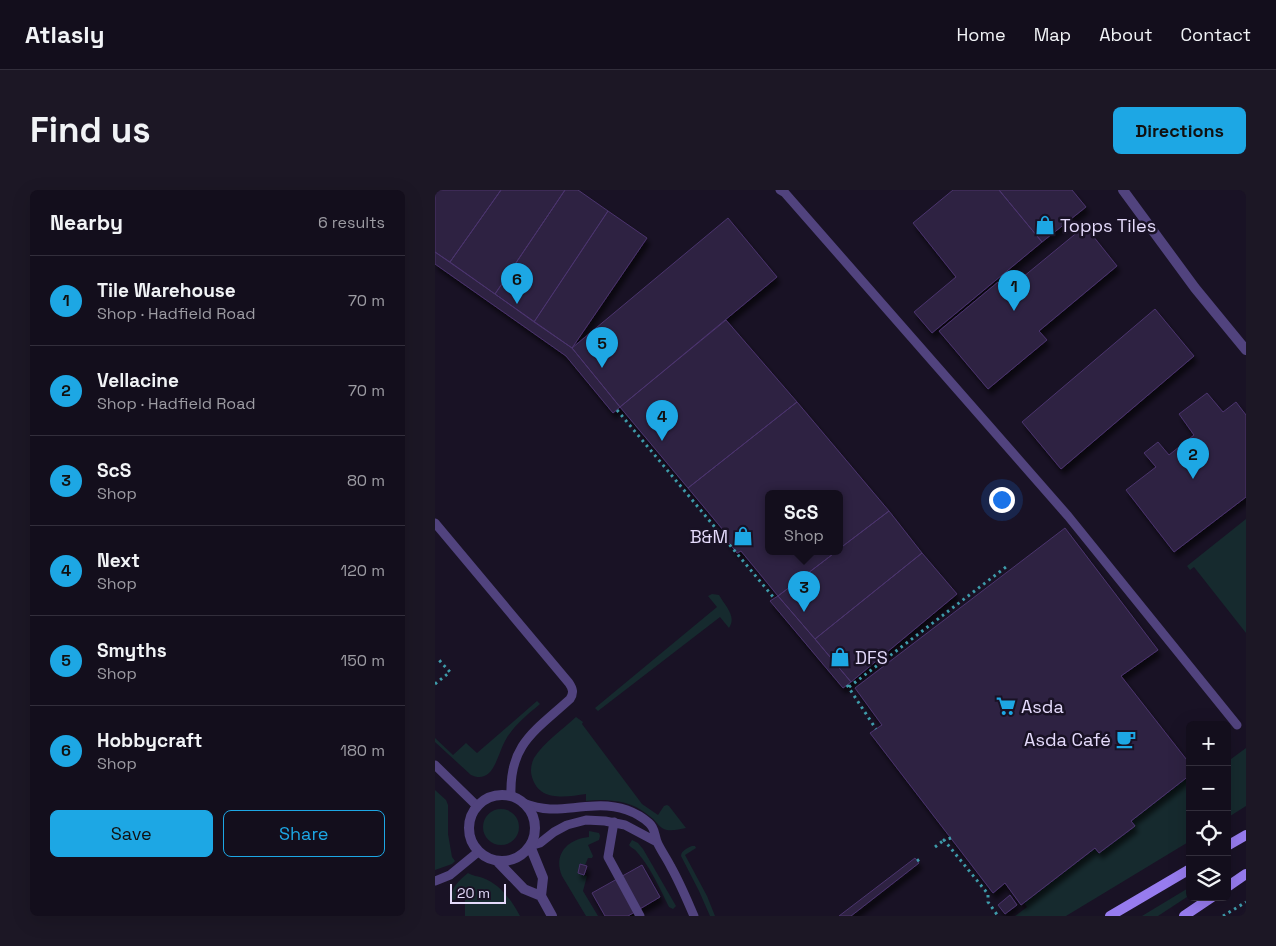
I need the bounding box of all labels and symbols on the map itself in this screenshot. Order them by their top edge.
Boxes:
shop icon: Topps Tiles [1034,214,1056,236]
place label: Topps Tiles [1060,214,1156,237]
pin: 6 [501,263,533,304]
pin: 1 [998,270,1030,311]
pin: 5 [586,327,618,368]
pin: 4 [646,400,678,441]
pin: 2 [1177,438,1209,479]
your location [989,487,1015,513]
place label: B&M [690,525,728,548]
shop icon: B&M [732,525,754,547]
pin: 3 [788,571,820,612]
shop icon: DFS [829,646,851,668]
place label: DFS [855,646,888,669]
supermarket icon: Asda [995,695,1017,717]
place label: Asda [1021,695,1064,718]
place label: Asda Café [1024,728,1111,751]
cafe icon: Asda Café [1115,728,1137,750]
scale bar [450,881,506,904]

